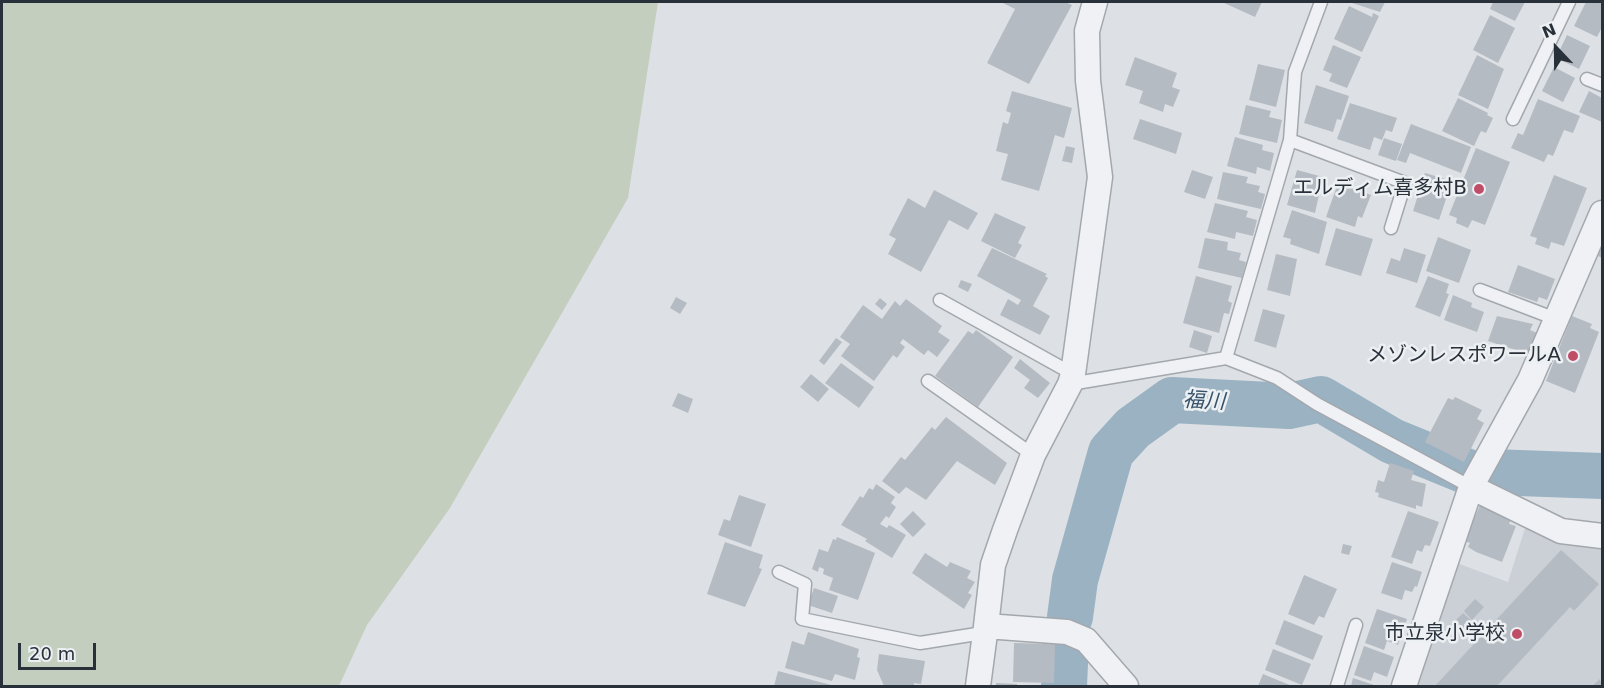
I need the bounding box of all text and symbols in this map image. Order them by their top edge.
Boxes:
north arrow [1526,18,1586,78]
text: N [1539,20,1559,42]
place label: エルディム喜多村B [1293,177,1467,201]
marker: エルディム喜多村B [1472,182,1486,196]
place label: メゾンレスポワールA [1367,344,1561,368]
marker: メゾンレスポワールA [1566,349,1580,363]
water label: 福川 [1182,388,1226,416]
place label: 市立泉小学校 [1385,622,1505,646]
marker: 市立泉小学校 [1510,627,1524,641]
scale bar [21,631,99,669]
text: 20 m [29,643,75,664]

